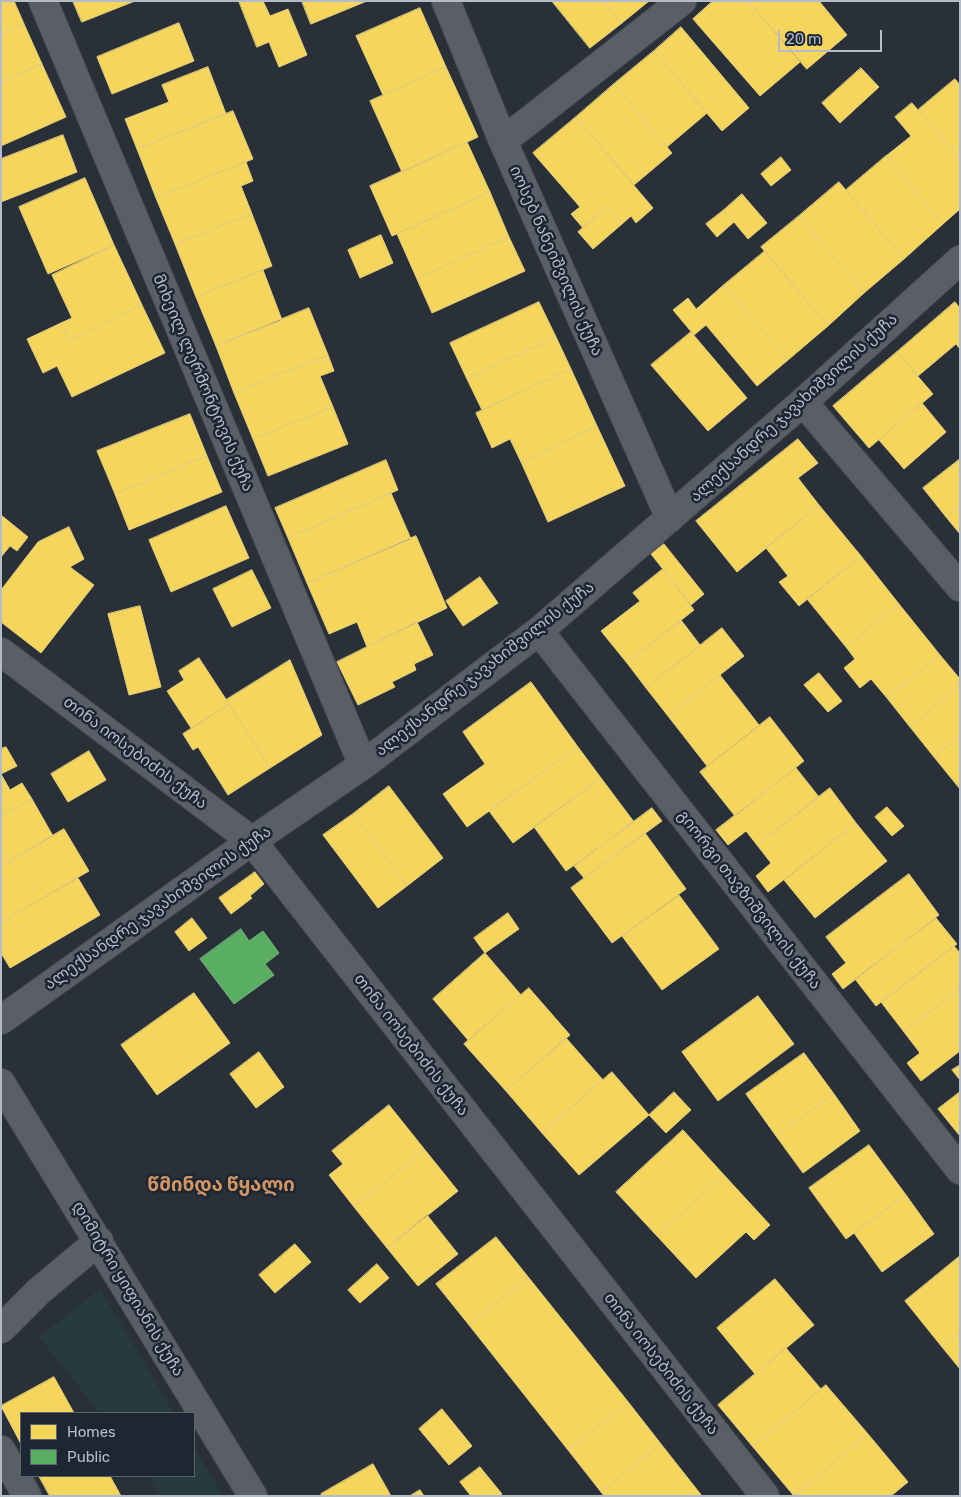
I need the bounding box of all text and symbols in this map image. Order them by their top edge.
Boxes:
scale bar [781,20,885,52]
text: 20 m [786,30,821,48]
street label: იოსებ ნანეიშვილის ქუჩა [505,163,607,359]
street label: მიხეილ ლერმონტოვის ქუჩა [148,271,258,495]
street label: ალექსანდრე ჯავახიშვილის ქუჩა [686,310,902,506]
street label: ალექსანდრე ჯავახიშვილის ქუჩა [372,578,598,760]
street label: თინა იოსებიძის ქუჩა [59,693,211,813]
street label: გიორგი თავზიშვილის ქუჩა [673,807,825,993]
street label: ალექსანდრე ჯავახიშვილის ქუჩა [41,822,275,994]
street label: თინა იოსებიძის ქუჩა [350,970,472,1120]
district label: წმინდა წყალი [147,1175,295,1197]
street label: დიმიტრი ყიფიანის ქუჩა [68,1198,188,1380]
street label: თინა იოსებიძის ქუჩა [600,1289,722,1439]
legend [20,1412,195,1477]
text: Homes [67,1423,116,1441]
text: Public [67,1448,110,1466]

